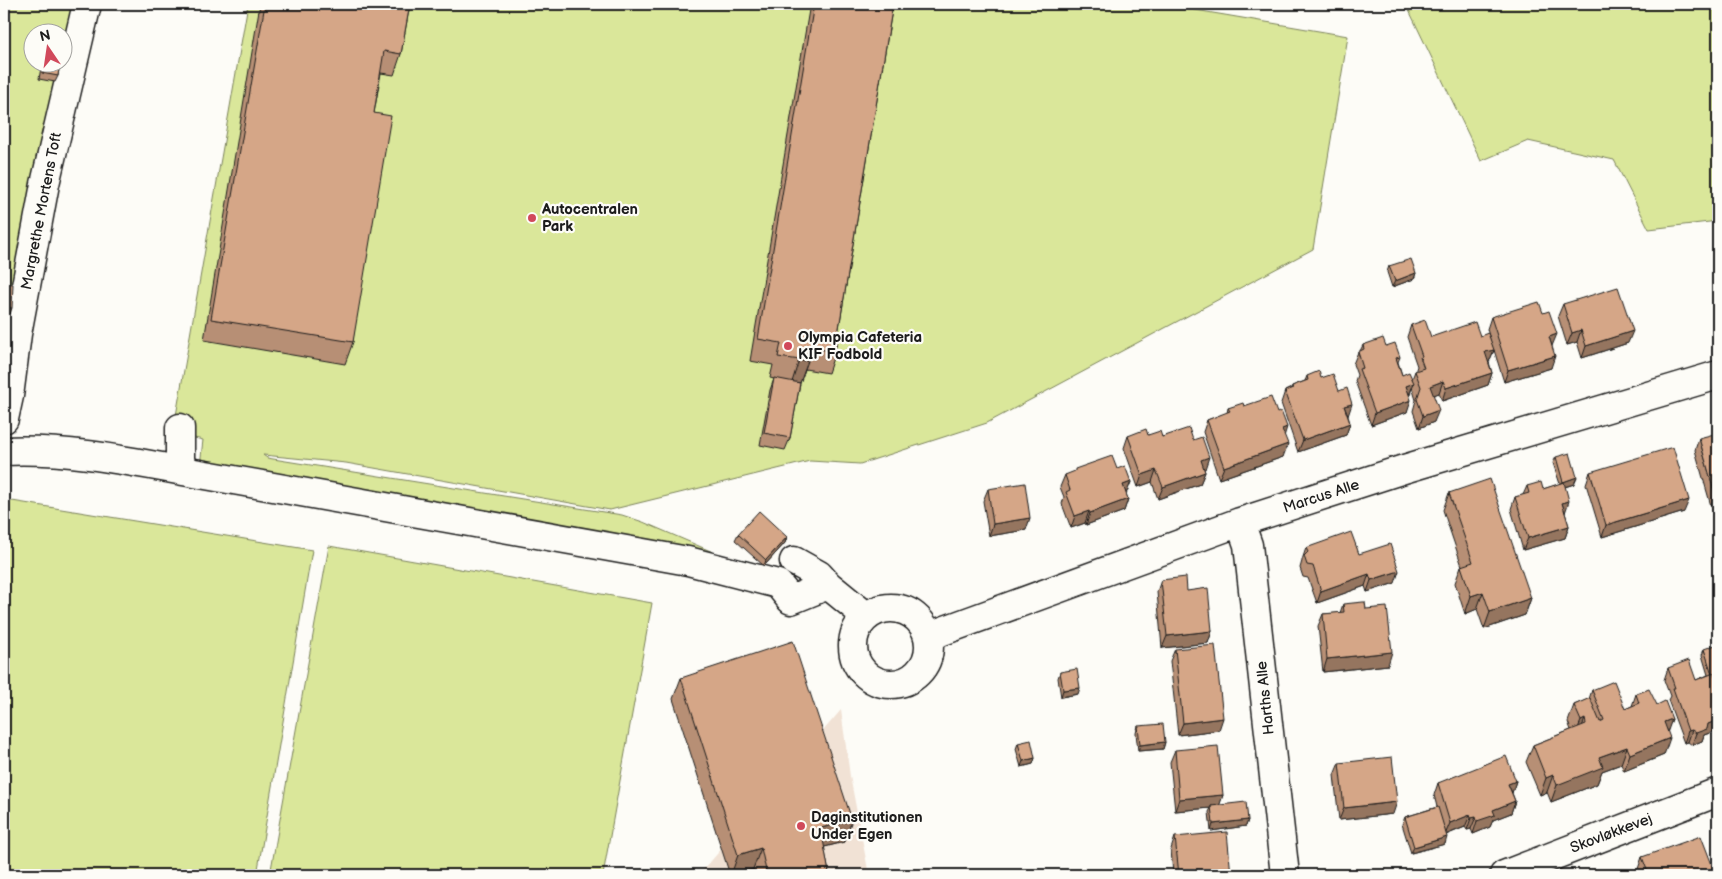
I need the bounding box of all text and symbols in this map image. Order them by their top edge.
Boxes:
north arrow [22,22,72,72]
text: N [38,26,52,45]
street label: Margrethe Mortens Toft [17,130,66,291]
place label: Autocentralen Park [541,200,638,236]
marker: Autocentralen Park [526,212,538,224]
place label: Olympia Cafeteria KIF Fodbold [798,328,922,364]
marker: Olympia Cafeteria KIF Fodbold [782,340,794,352]
street label: Marcus Alle [1281,475,1362,518]
street label: Harths Alle [1252,660,1279,736]
place label: Daginstitutionen Under Egen [811,808,923,844]
street label: Skovløkkevej [1568,809,1655,858]
marker: Daginstitutionen Under Egen [795,820,807,832]

